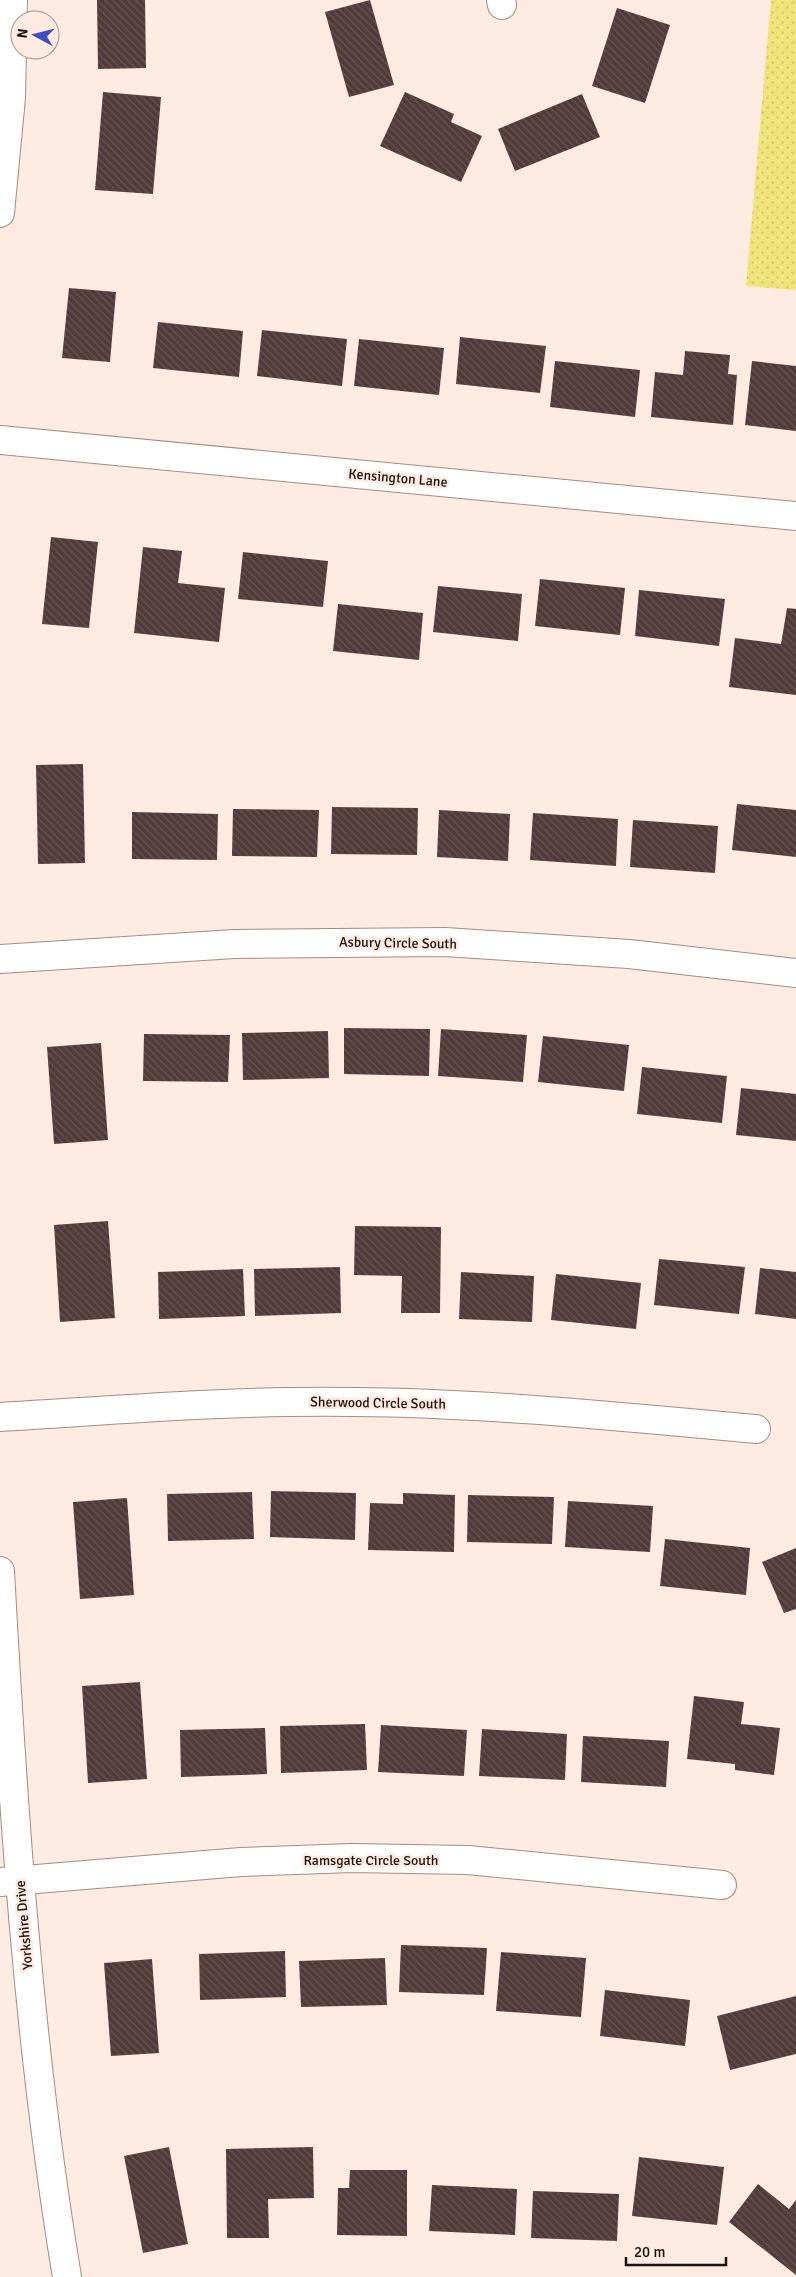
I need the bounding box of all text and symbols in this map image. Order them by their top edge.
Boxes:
north arrow [10,10,60,60]
text: N [14,28,32,39]
street label: Kensington Lane [348,465,448,491]
street label: Asbury Circle South [339,933,457,953]
street label: Sherwood Circle South [310,1393,446,1413]
street label: Ramsgate Circle South [304,1852,438,1869]
street label: Yorkshire Drive [12,1880,36,1970]
scale bar [626,2234,726,2266]
text: 20 m [634,2243,665,2261]

